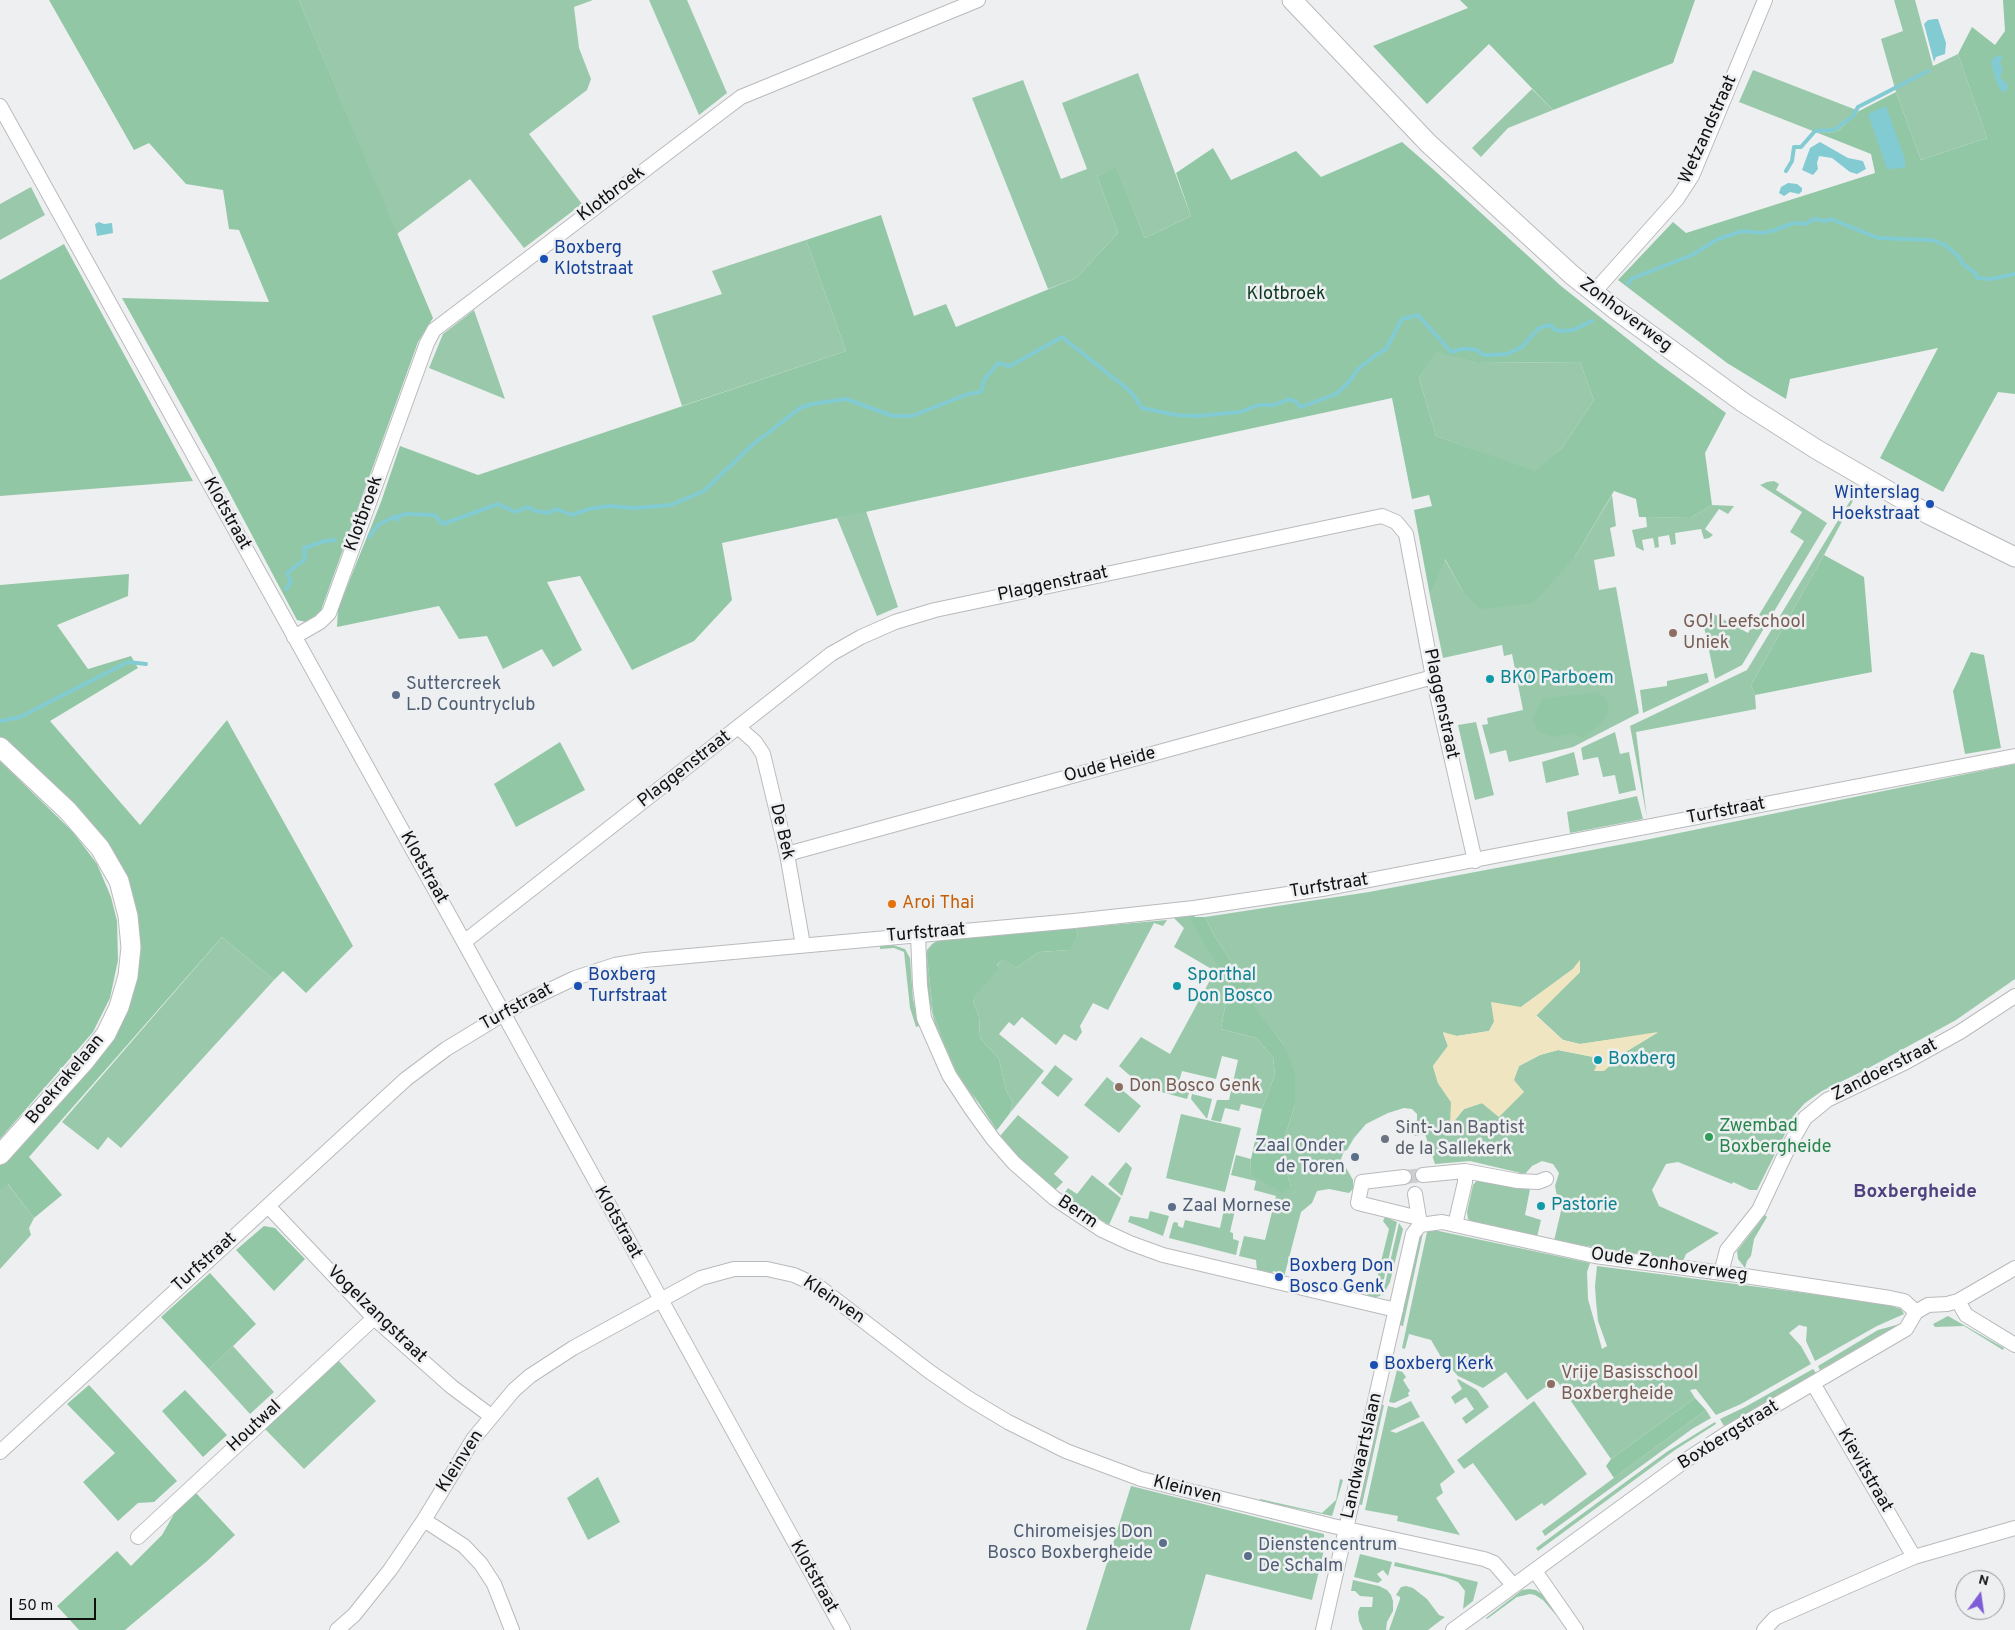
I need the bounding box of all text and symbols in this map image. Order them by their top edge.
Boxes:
street label: Wetzandstraat [1675,72,1743,188]
street label: Klotbroek [574,163,650,227]
place label: Boxberg Klotstraat [554,238,634,280]
marker: Boxberg Klotstraat [538,253,550,265]
street label: Zonhoverweg [1574,274,1676,358]
park label: Klotbroek [1246,284,1326,306]
street label: Klotbroek [341,473,389,555]
street label: Klotstraat [197,474,255,554]
place label: Winterslag Hoekstraat [1832,483,1920,526]
marker: Winterslag Hoekstraat [1924,498,1936,510]
street label: Plaggenstraat [996,563,1110,607]
place label: GO! Leefschool Uniek [1683,612,1805,654]
marker: GO! Leefschool Uniek [1667,627,1679,639]
street label: Plaggenstraat [1418,647,1462,761]
place label: BKO Parboem [1500,668,1614,690]
marker: BKO Parboem [1484,673,1496,685]
place label: Suttercreek L.D Countryclub [406,674,535,716]
marker: Suttercreek L.D Countryclub [390,689,402,701]
street label: Plaggenstraat [634,727,736,813]
street label: Oude Heide [1062,743,1158,789]
street label: Turfstraat [1685,794,1767,830]
street label: De Bek [764,802,798,862]
street label: Klotstraat [394,828,452,908]
street label: Turfstraat [1288,870,1370,904]
place label: Aroi Thai [902,893,974,915]
marker: Aroi Thai [886,898,898,910]
street label: Turfstraat [886,920,966,948]
place label: Boxberg Turfstraat [588,965,667,1008]
place label: Sporthal Don Bosco [1187,965,1273,1008]
street label: Turfstraat [477,979,557,1037]
marker: Boxberg Turfstraat [572,980,584,992]
marker: Sporthal Don Bosco [1171,980,1183,992]
street label: Boekrakelaan [22,1031,110,1129]
street label: Zandoerstraat [1829,1035,1941,1107]
place label: Boxberg [1608,1049,1676,1071]
marker: Boxberg [1592,1054,1604,1066]
place label: Don Bosco Genk [1129,1076,1261,1098]
marker: Don Bosco Genk [1113,1081,1125,1093]
place label: Zwembad Boxbergheide [1719,1116,1831,1158]
place label: Sint-Jan Baptist de la Sallekerk [1395,1118,1525,1160]
marker: Zwembad Boxbergheide [1703,1131,1715,1143]
marker: Sint-Jan Baptist de la Sallekerk [1379,1133,1391,1145]
place label: Zaal Onder de Toren [1255,1136,1345,1178]
marker: Zaal Onder de Toren [1349,1151,1361,1163]
district label: Boxbergheide [1853,1182,1977,1204]
street label: Klotstraat [588,1183,646,1263]
street label: Berm [1053,1192,1101,1234]
place label: Pastorie [1551,1195,1617,1217]
place label: Zaal Mornese [1182,1196,1291,1218]
marker: Pastorie [1535,1200,1547,1212]
marker: Zaal Mornese [1166,1201,1178,1213]
street label: Turfstraat [168,1228,242,1298]
street label: Oude Zonhoverweg [1589,1244,1749,1288]
place label: Boxberg Don Bosco Genk [1289,1256,1393,1298]
street label: Vogelzangstraat [321,1262,431,1368]
marker: Boxberg Don Bosco Genk [1273,1271,1285,1283]
street label: Kleinven [798,1272,868,1330]
place label: Boxberg Kerk [1384,1354,1494,1376]
marker: Boxberg Kerk [1368,1359,1380,1371]
place label: Vrije Basisschool Boxbergheide [1561,1363,1698,1406]
marker: Vrije Basisschool Boxbergheide [1545,1378,1557,1390]
street label: Landwaartslaan [1338,1391,1388,1521]
street label: Houtwal [223,1397,287,1457]
street label: Boxbergstraat [1675,1397,1783,1475]
street label: Kievitstraat [1831,1425,1897,1517]
street label: Kleinven [433,1427,489,1497]
street label: Kleinven [1150,1472,1224,1510]
place label: Chiromeisjes Don Bosco Boxbergheide [987,1522,1153,1565]
place label: Dienstencentrum De Schalm [1258,1535,1397,1578]
street label: Klotstraat [784,1537,842,1617]
marker: Chiromeisjes Don Bosco Boxbergheide [1157,1537,1169,1549]
marker: Dienstencentrum De Schalm [1242,1550,1254,1562]
north arrow [1955,1570,2005,1620]
text: N [1977,1571,1990,1590]
scale bar [12,1588,99,1620]
text: 50 m [18,1597,53,1616]

